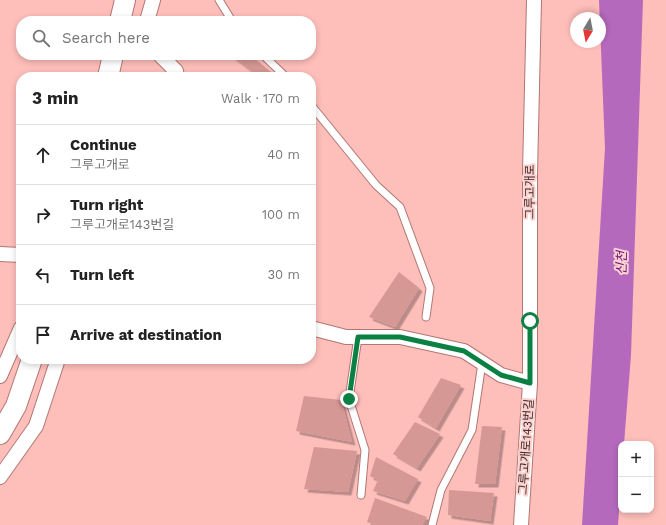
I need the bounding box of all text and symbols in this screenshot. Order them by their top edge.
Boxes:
north arrow [570,12,606,48]
search box [16,16,316,60]
icon: search [30,27,52,49]
text: Search here [62,29,150,47]
text: 3 min [32,88,78,108]
text: Walk · 170 m [221,91,300,106]
text: Continue [70,136,137,154]
icon: ahead [32,144,54,166]
text: 40 m [267,147,300,162]
text: 그루고개로 [70,157,130,172]
street label: 그루고개로 [523,164,537,220]
text: Turn right [70,196,143,214]
icon: right [32,204,54,226]
text: 100 m [262,207,300,222]
text: 그루고개로143번길 [70,217,174,232]
water label: 신천 [614,250,629,275]
icon: left [32,264,54,286]
text: Turn left [70,266,134,284]
text: 30 m [268,267,300,282]
route start [521,312,539,330]
icon: arrive [32,324,54,346]
text: Arrive at destination [70,326,222,344]
route end [340,390,358,408]
street label: 그루고개로143번길 [516,398,536,496]
map controls [618,441,654,513]
button: + [618,441,654,477]
button: − [618,477,654,513]

